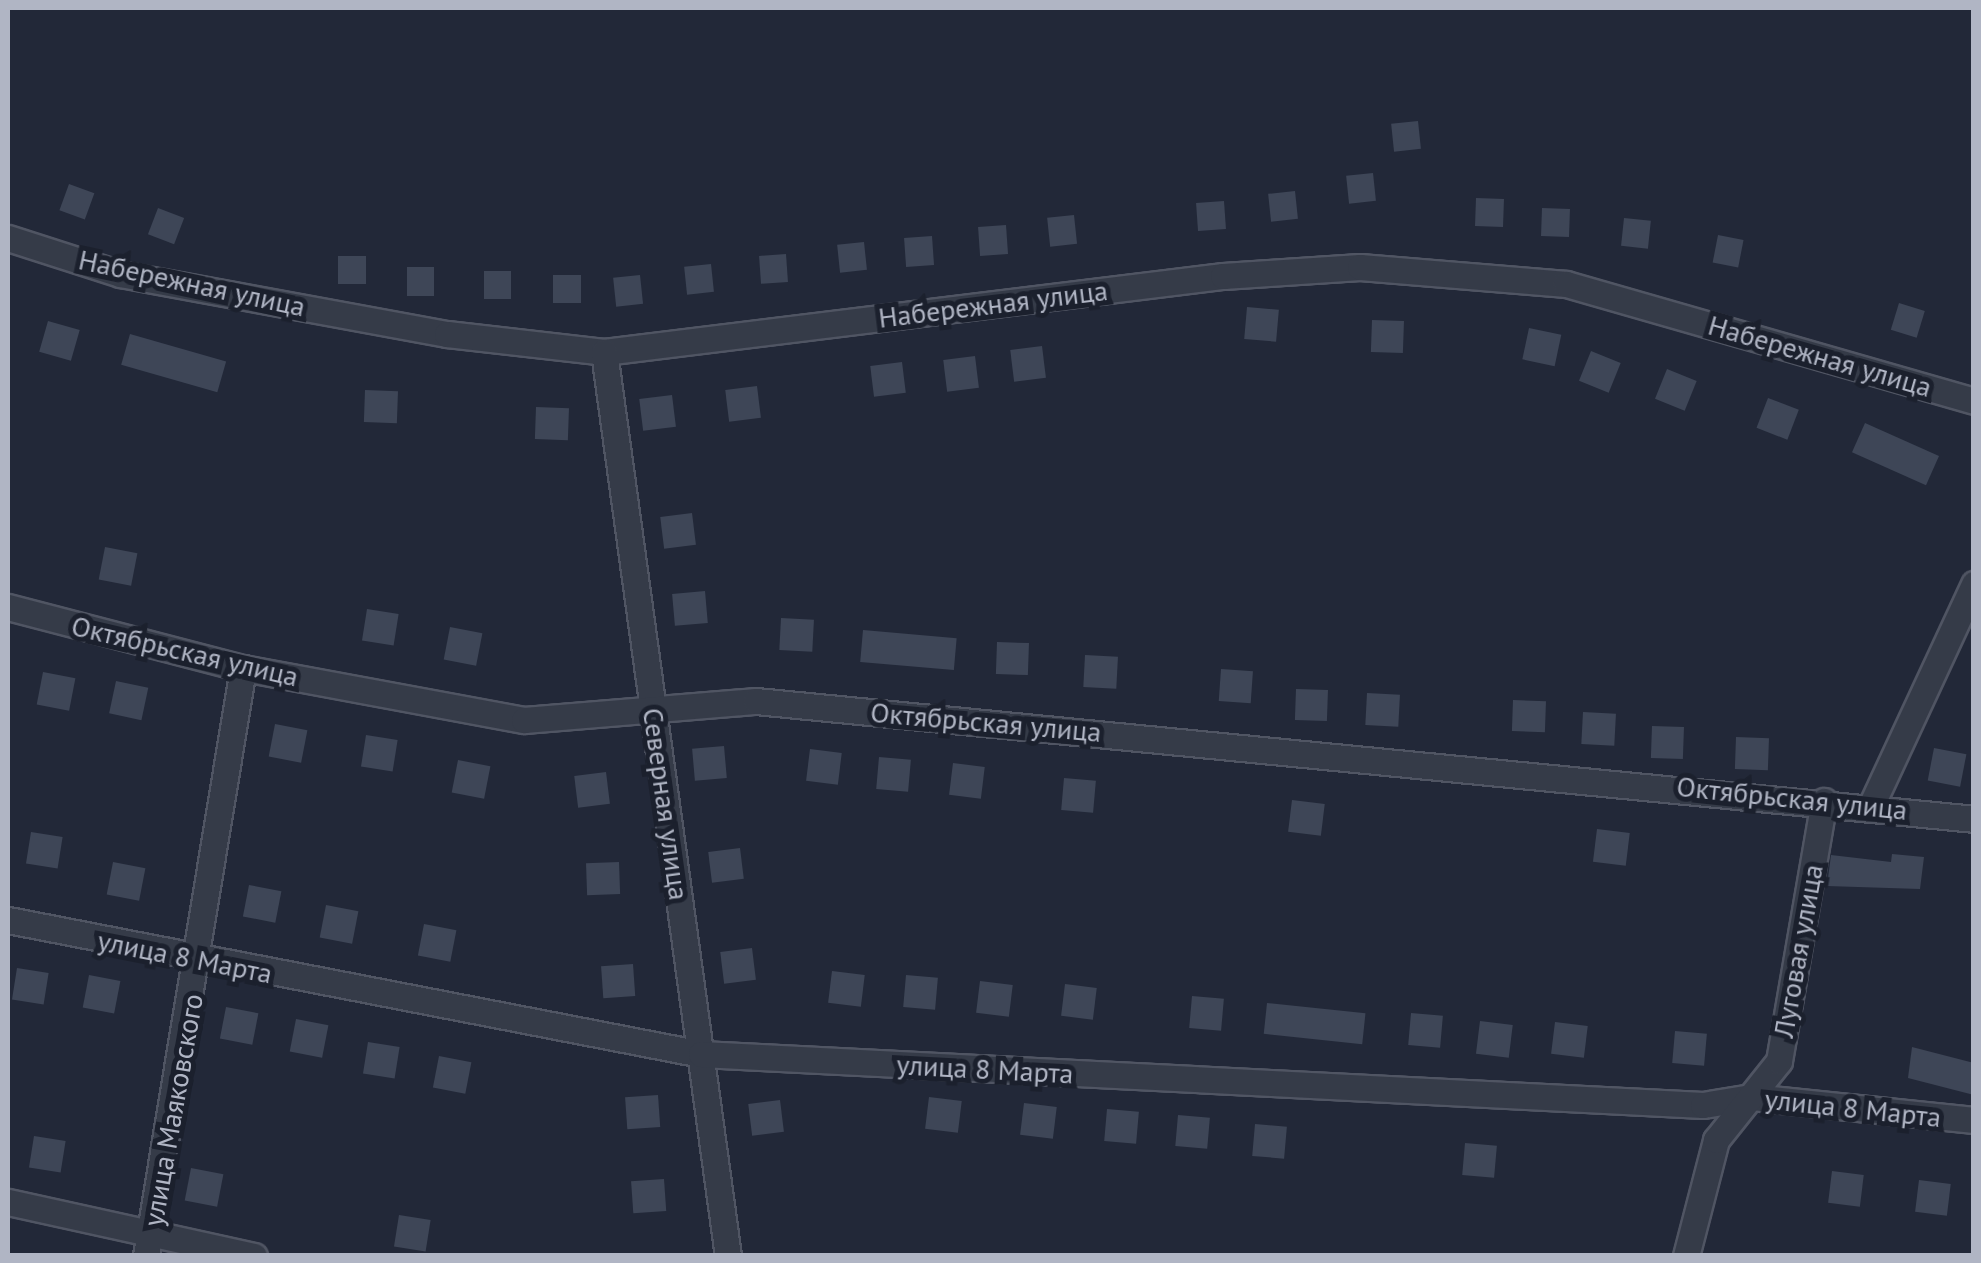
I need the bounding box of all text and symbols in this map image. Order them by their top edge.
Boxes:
street label: Набережная улица [76,243,308,323]
street label: Набережная улица [876,273,1110,335]
street label: Набережная улица [1705,308,1935,404]
street label: Октябрьская улица [68,609,302,693]
street label: Октябрьская улица [869,695,1103,749]
street label: Северная улица [636,706,696,902]
street label: Октябрьская улица [1675,769,1909,827]
street label: Луговая улица [1766,862,1830,1040]
street label: улица 8 Марта [95,924,275,990]
street label: улица Маяковского [136,991,210,1229]
street label: улица 8 Марта [896,1048,1074,1090]
street label: улица 8 Марта [1763,1082,1943,1134]

